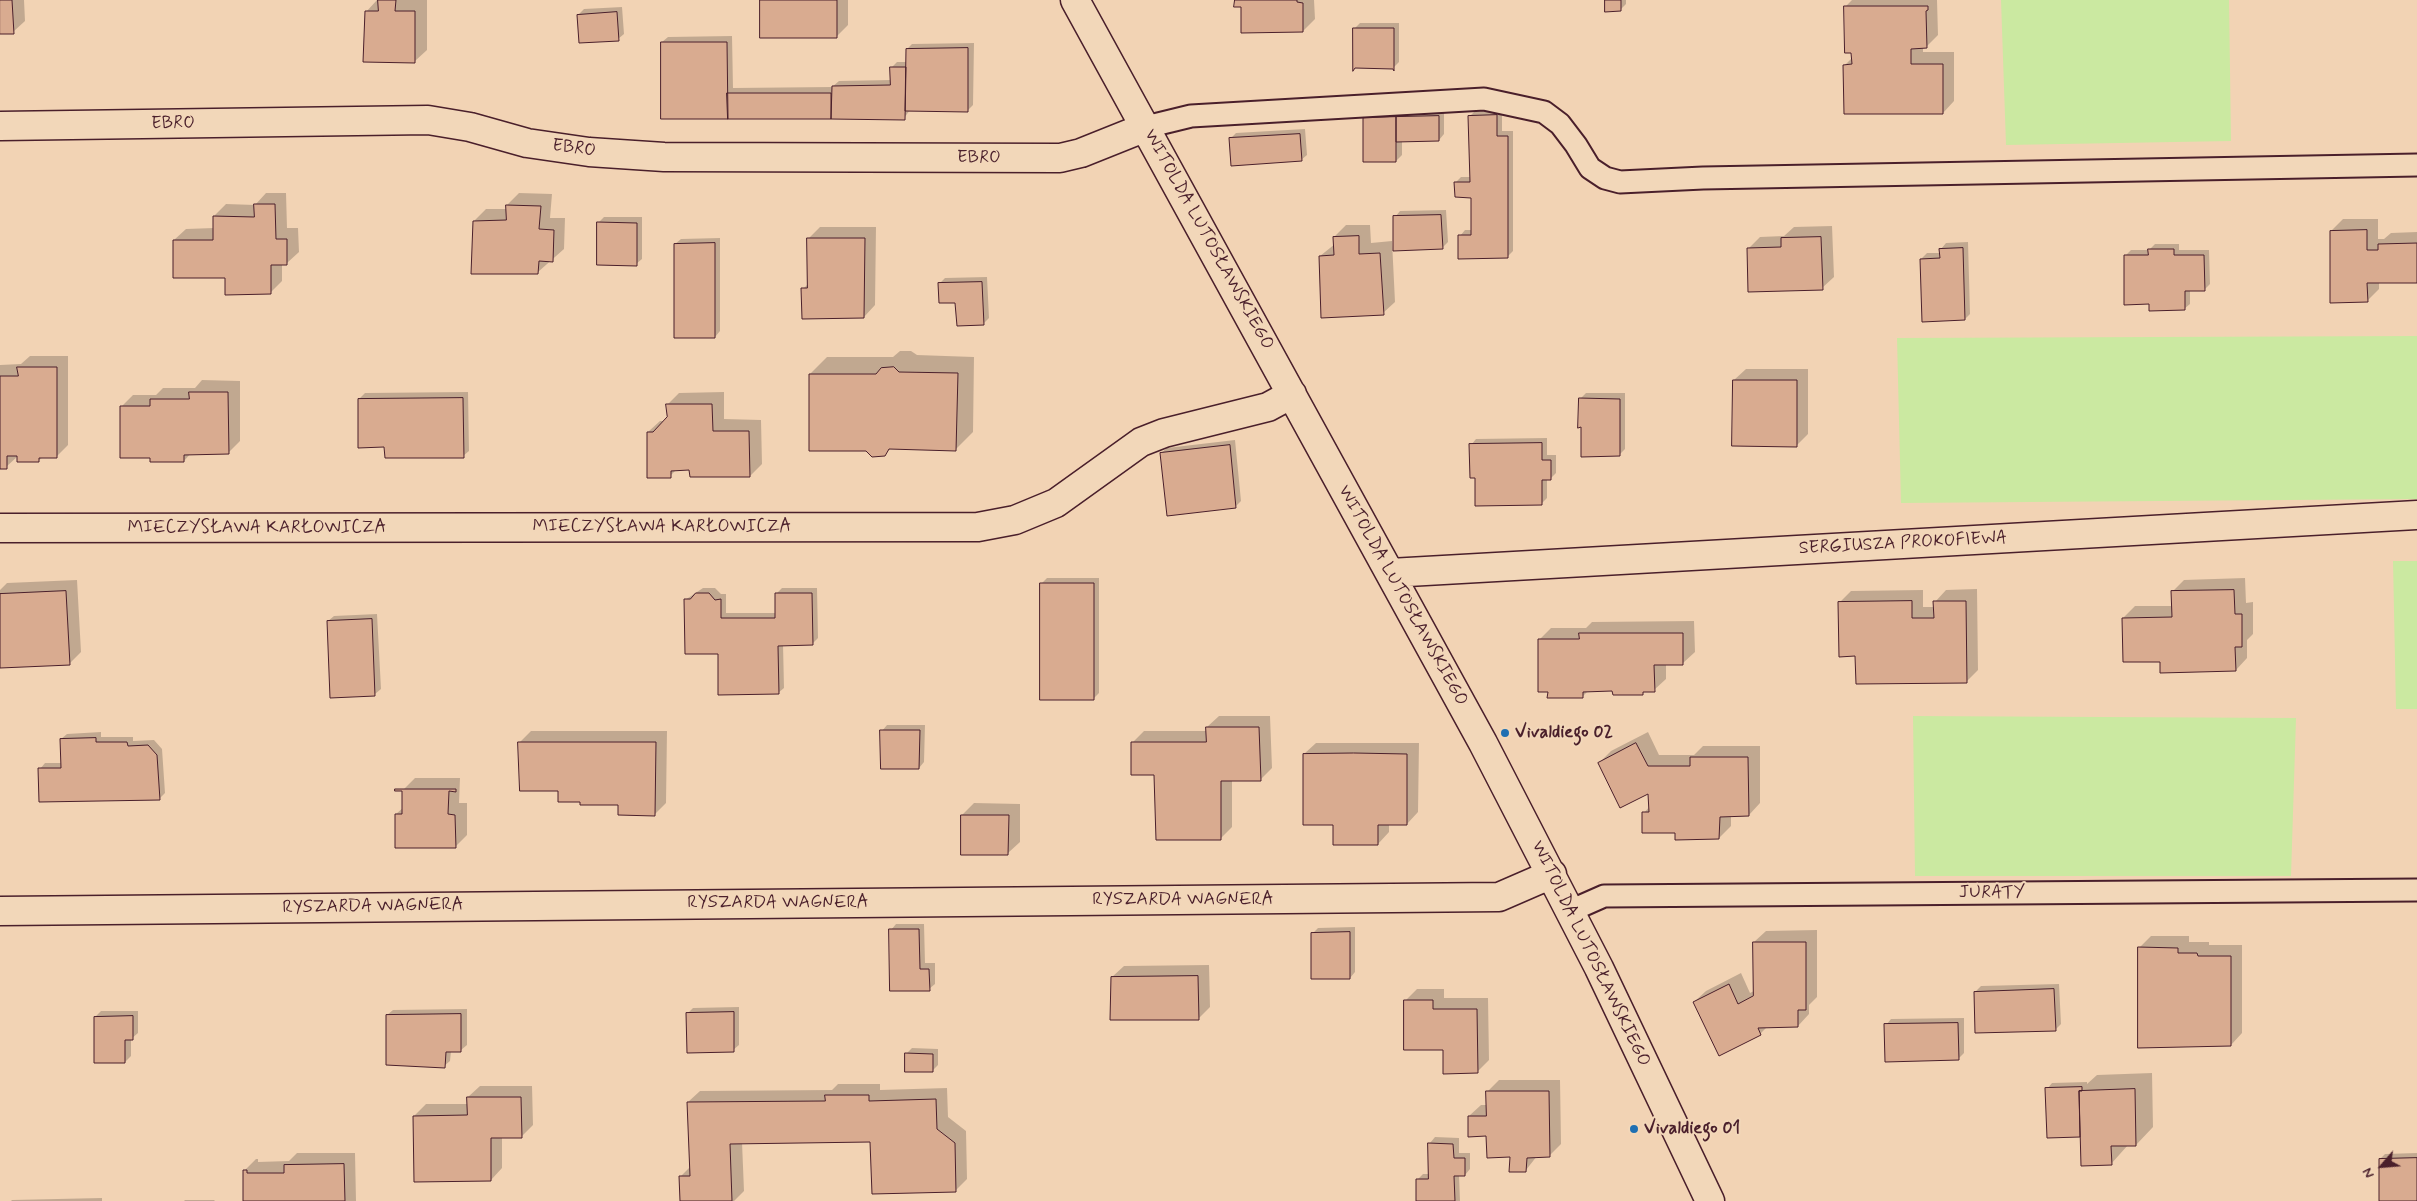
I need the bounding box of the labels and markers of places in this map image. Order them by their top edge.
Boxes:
place label: Vivaldiego 02 [1515,722,1613,744]
marker: Vivaldiego 02 [1499,727,1511,739]
place label: Vivaldiego 01 [1644,1118,1740,1140]
marker: Vivaldiego 01 [1628,1123,1640,1135]

